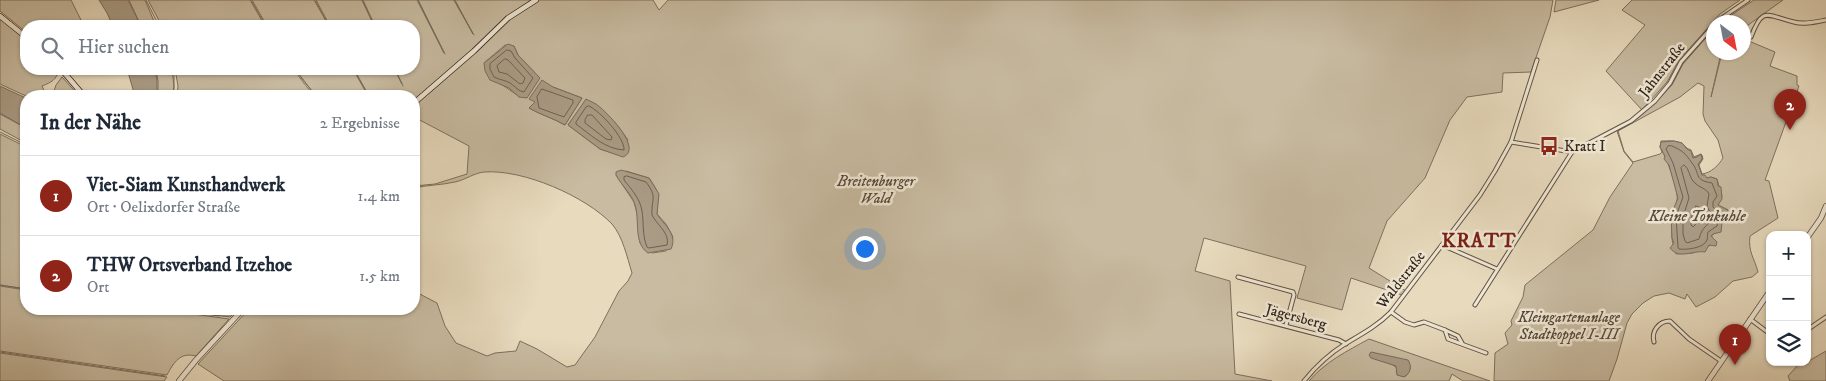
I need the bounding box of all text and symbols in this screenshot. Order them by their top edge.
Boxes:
north arrow [1706,15,1751,60]
search box [20,20,420,75]
icon: search [38,34,66,62]
text: Hier suchen [78,36,169,59]
street label: Jahnstraße [1633,39,1689,103]
pin: 2 [1774,89,1806,130]
text: In der Nähe [40,110,141,136]
text: 2 Ergebnisse [320,113,400,133]
bus stop icon: Kratt I [1538,135,1560,157]
place label: Kratt I [1564,137,1606,156]
park label: Breitenburger Wald [836,172,916,208]
text: Viet-Siam Kunsthandwerk [87,174,285,197]
text: 1 [53,186,59,206]
text: 1.4 km [358,186,400,206]
text: Ort · Oelixdorfer Straße [87,197,240,217]
water label: Kleine Tonkuhle [1647,206,1746,226]
district label: KRATT [1441,229,1517,254]
map controls [1766,231,1811,366]
button: + [1766,231,1811,276]
your location [852,236,878,262]
street label: Waldstraße [1372,247,1430,314]
text: THW Ortsverband Itzehoe [87,254,292,277]
text: 2 [52,266,60,286]
text: 1.5 km [359,266,400,286]
button: − [1766,276,1811,321]
text: Ort [87,277,109,297]
street label: Jägersberg [1261,299,1329,334]
park label: Kleingartenanlage Stadtkoppel I-III [1517,308,1621,344]
button: layers [1766,321,1811,366]
pin: 1 [1719,324,1751,365]

